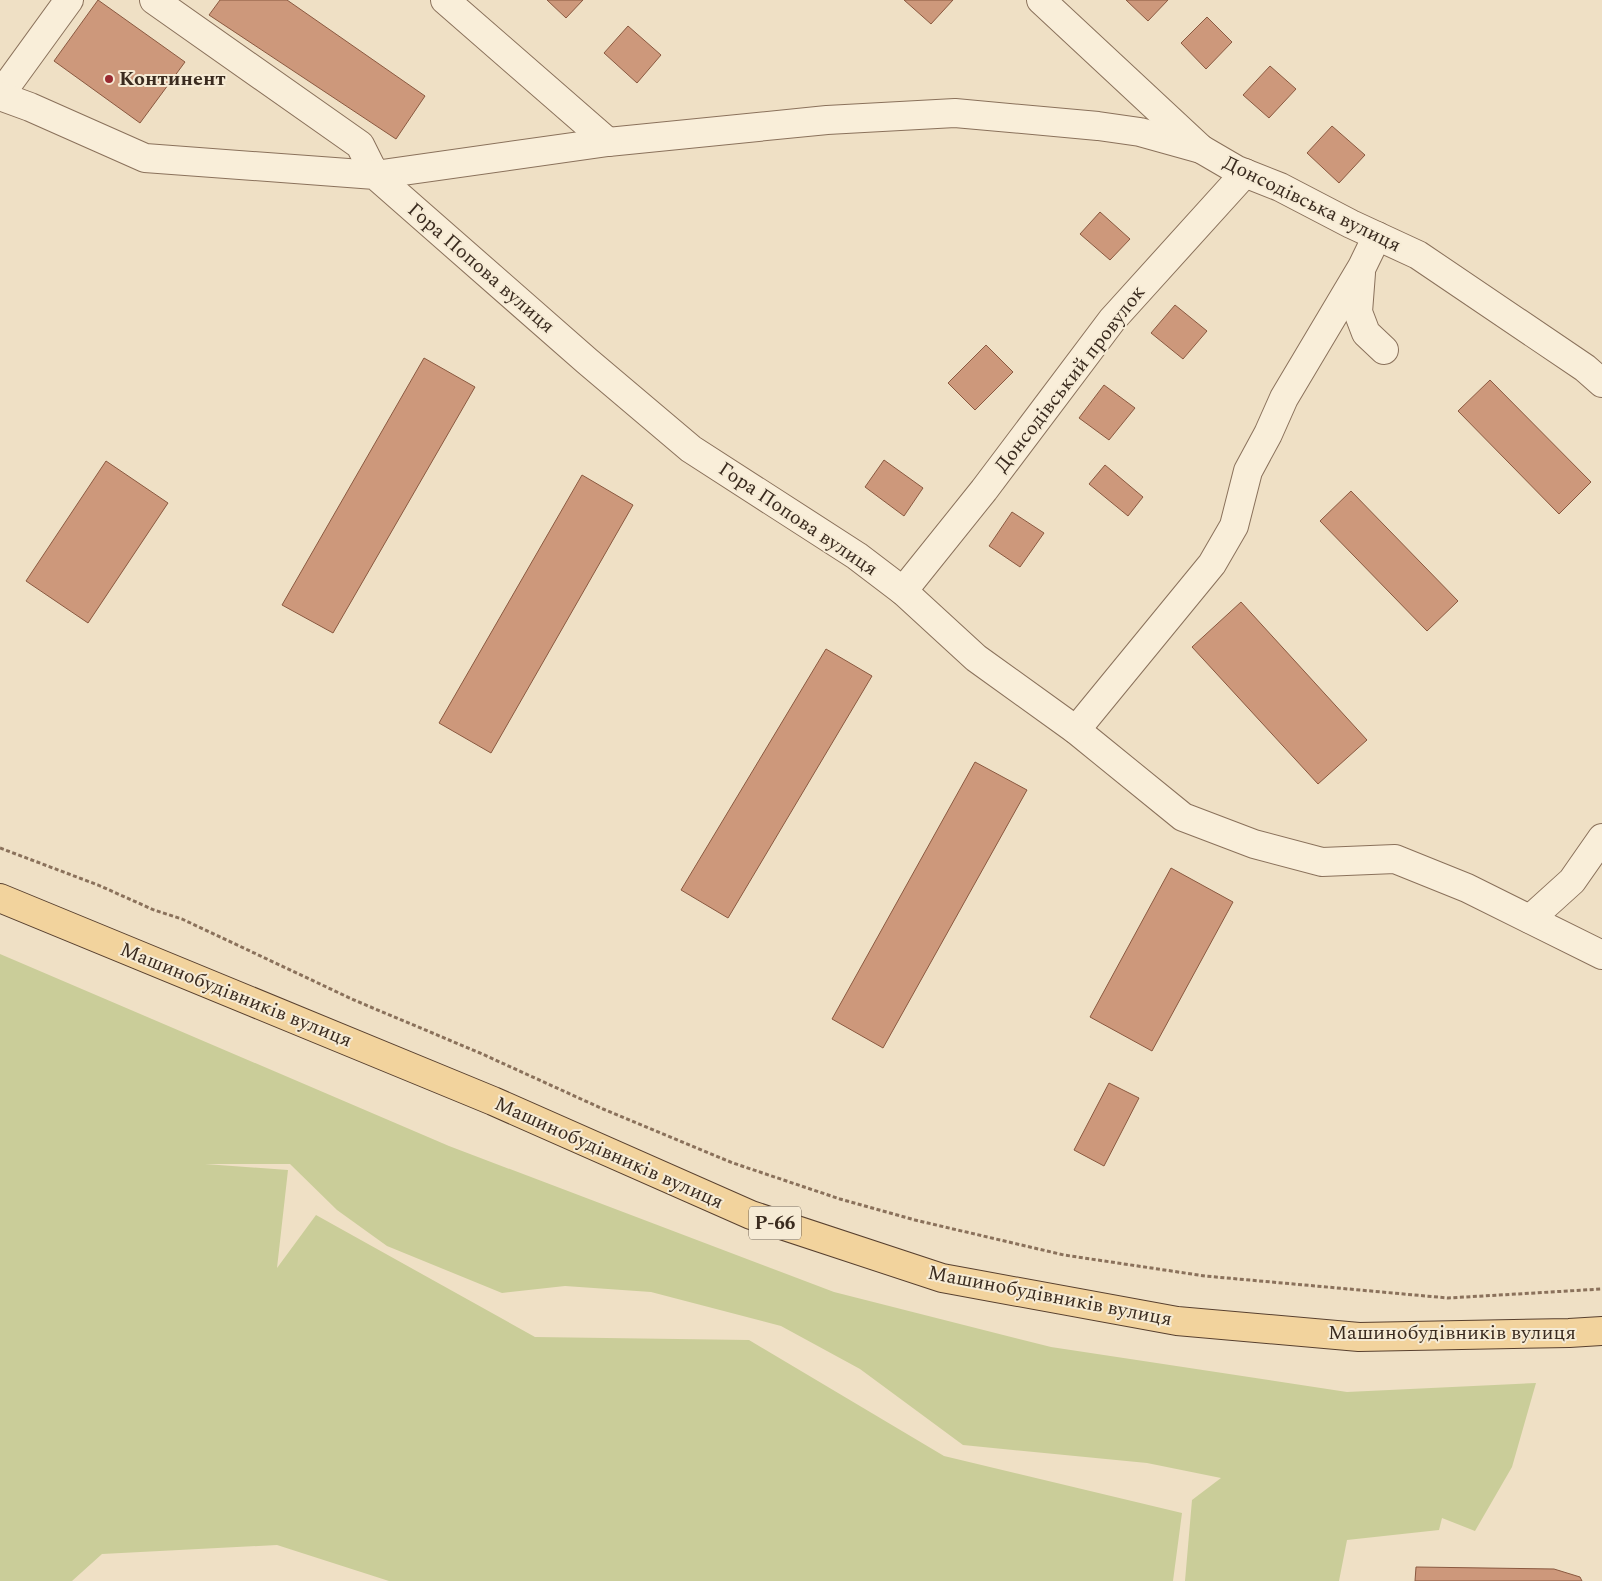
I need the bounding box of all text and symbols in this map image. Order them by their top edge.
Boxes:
place label: Континент [119,64,226,94]
marker: Континент [103,73,115,85]
street label: Донсодівська вулиця [1218,148,1406,260]
street label: Гора Попова вулиця [401,195,561,341]
street label: Донсодівський провулок [987,279,1153,479]
street label: Гора Попова вулиця [712,454,884,584]
street label: Машинобудівників вулиця [115,935,357,1055]
street label: Машинобудівників вулиця [490,1089,728,1217]
road number: Р-66 [749,1206,801,1240]
street label: Машинобудівників вулиця [925,1258,1175,1334]
street label: Машинобудівників вулиця [1328,1318,1576,1348]

